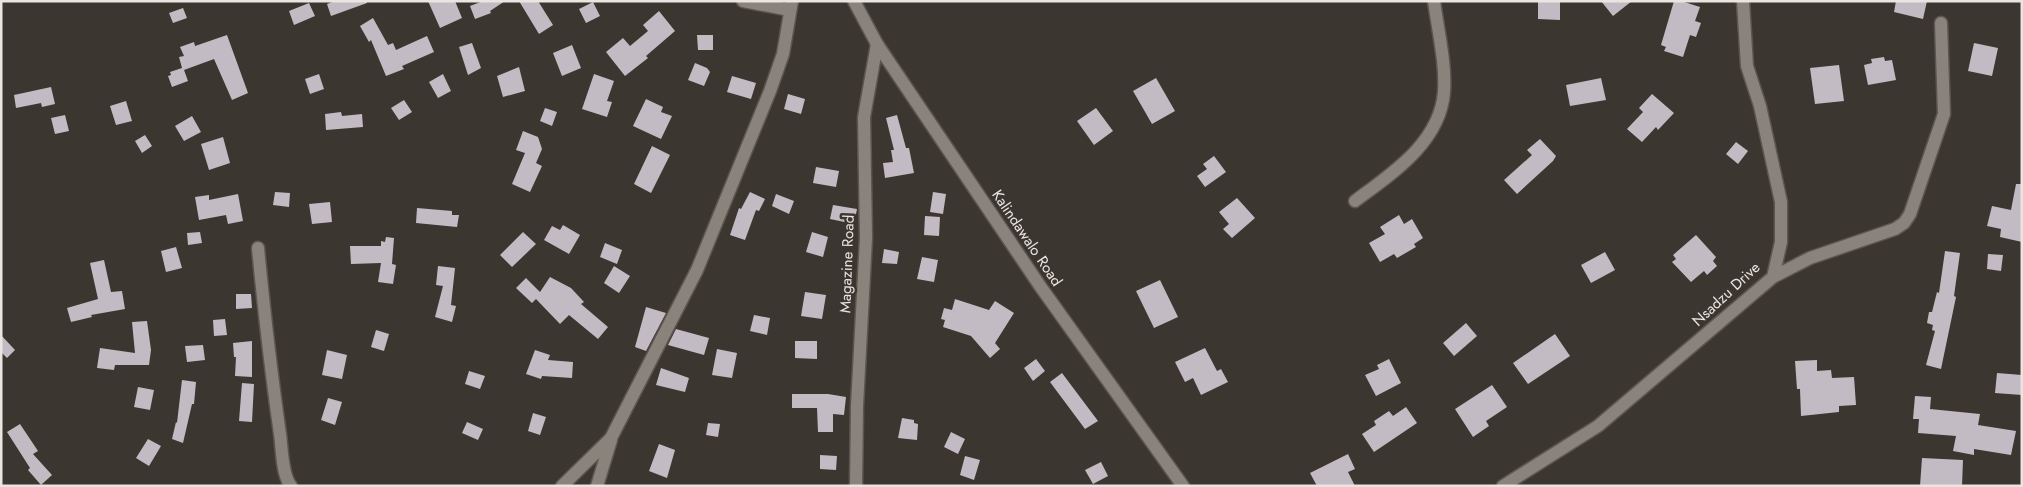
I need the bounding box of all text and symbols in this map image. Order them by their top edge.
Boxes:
street label: Kalindawalo Road [986,185,1068,291]
street label: Magazine Road [834,214,860,314]
street label: Nsadzu Drive [1687,256,1765,331]

